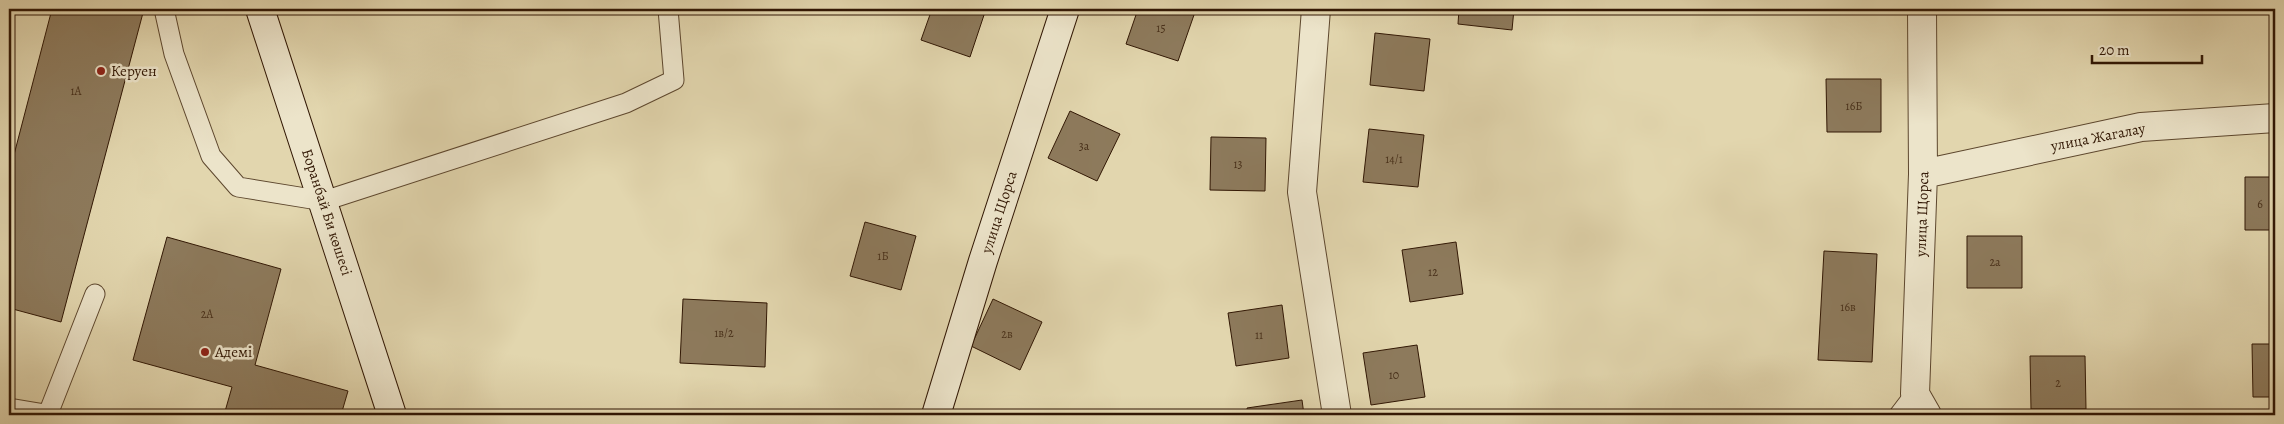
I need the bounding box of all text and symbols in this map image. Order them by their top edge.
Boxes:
house number: 15 [1156,20,1166,36]
scale bar [2092,32,2202,64]
text: 20 m [2099,40,2130,60]
place label: Керуен [111,61,157,81]
marker: Керуен [95,65,107,77]
house number: 1А [70,83,83,99]
house number: 16Б [1846,98,1862,114]
street label: улица Жагалау [2048,118,2147,156]
house number: 3а [1079,138,1090,154]
street label: Боранбай Би көшесі [297,146,357,278]
house number: 14/1 [1385,151,1403,167]
house number: 13 [1233,156,1243,172]
street label: улица Щорса [976,168,1022,257]
street label: улица Щорса [1910,171,1933,258]
house number: 6 [2257,196,2263,212]
house number: 1Б [877,248,889,264]
house number: 2а [1989,254,2001,270]
house number: 12 [1428,264,1438,280]
house number: 16в [1840,299,1856,315]
house number: 2А [201,306,214,322]
house number: 1в/2 [714,325,734,341]
house number: 2в [1001,326,1013,342]
house number: 11 [1255,327,1263,343]
place label: Адемi [214,342,252,362]
marker: Адемi [199,346,211,358]
house number: 10 [1389,367,1399,383]
house number: 2 [2055,375,2061,391]

